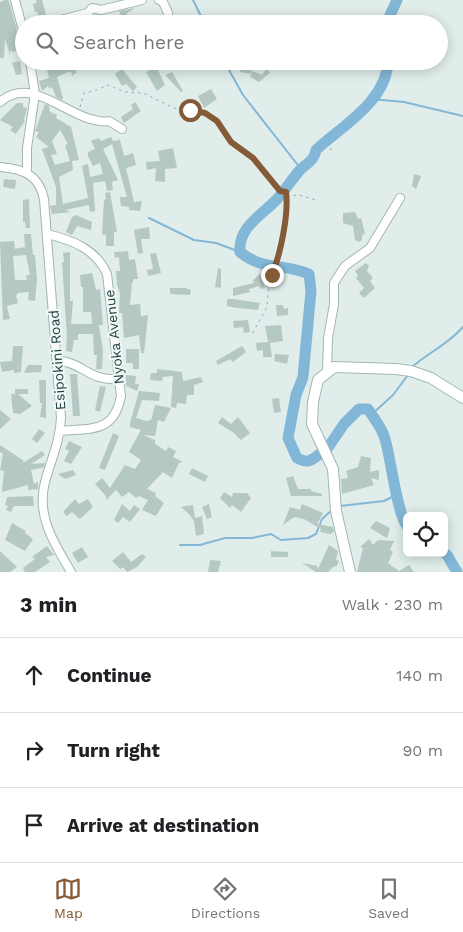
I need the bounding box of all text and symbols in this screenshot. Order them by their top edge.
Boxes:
search box [15,15,448,70]
icon: search [33,29,61,57]
text: Search here [73,31,184,54]
route start [179,99,202,122]
route end [261,264,284,287]
street label: Nyoka Avenue [101,289,127,385]
street label: Esipokini Road [46,309,68,411]
map controls [403,512,448,557]
button: locate [403,512,448,557]
text: 3 min [20,592,77,617]
text: Walk · 230 m [342,595,443,614]
icon: ahead [20,661,48,689]
text: Continue [67,664,151,687]
text: 140 m [396,666,443,685]
icon: right [20,736,48,764]
text: Turn right [67,739,160,762]
text: 90 m [402,741,443,760]
icon: arrive [20,811,48,839]
text: Arrive at destination [67,814,259,837]
tab: Map [54,875,83,921]
tab: Directions [191,875,260,921]
tab: Saved [368,875,409,921]

